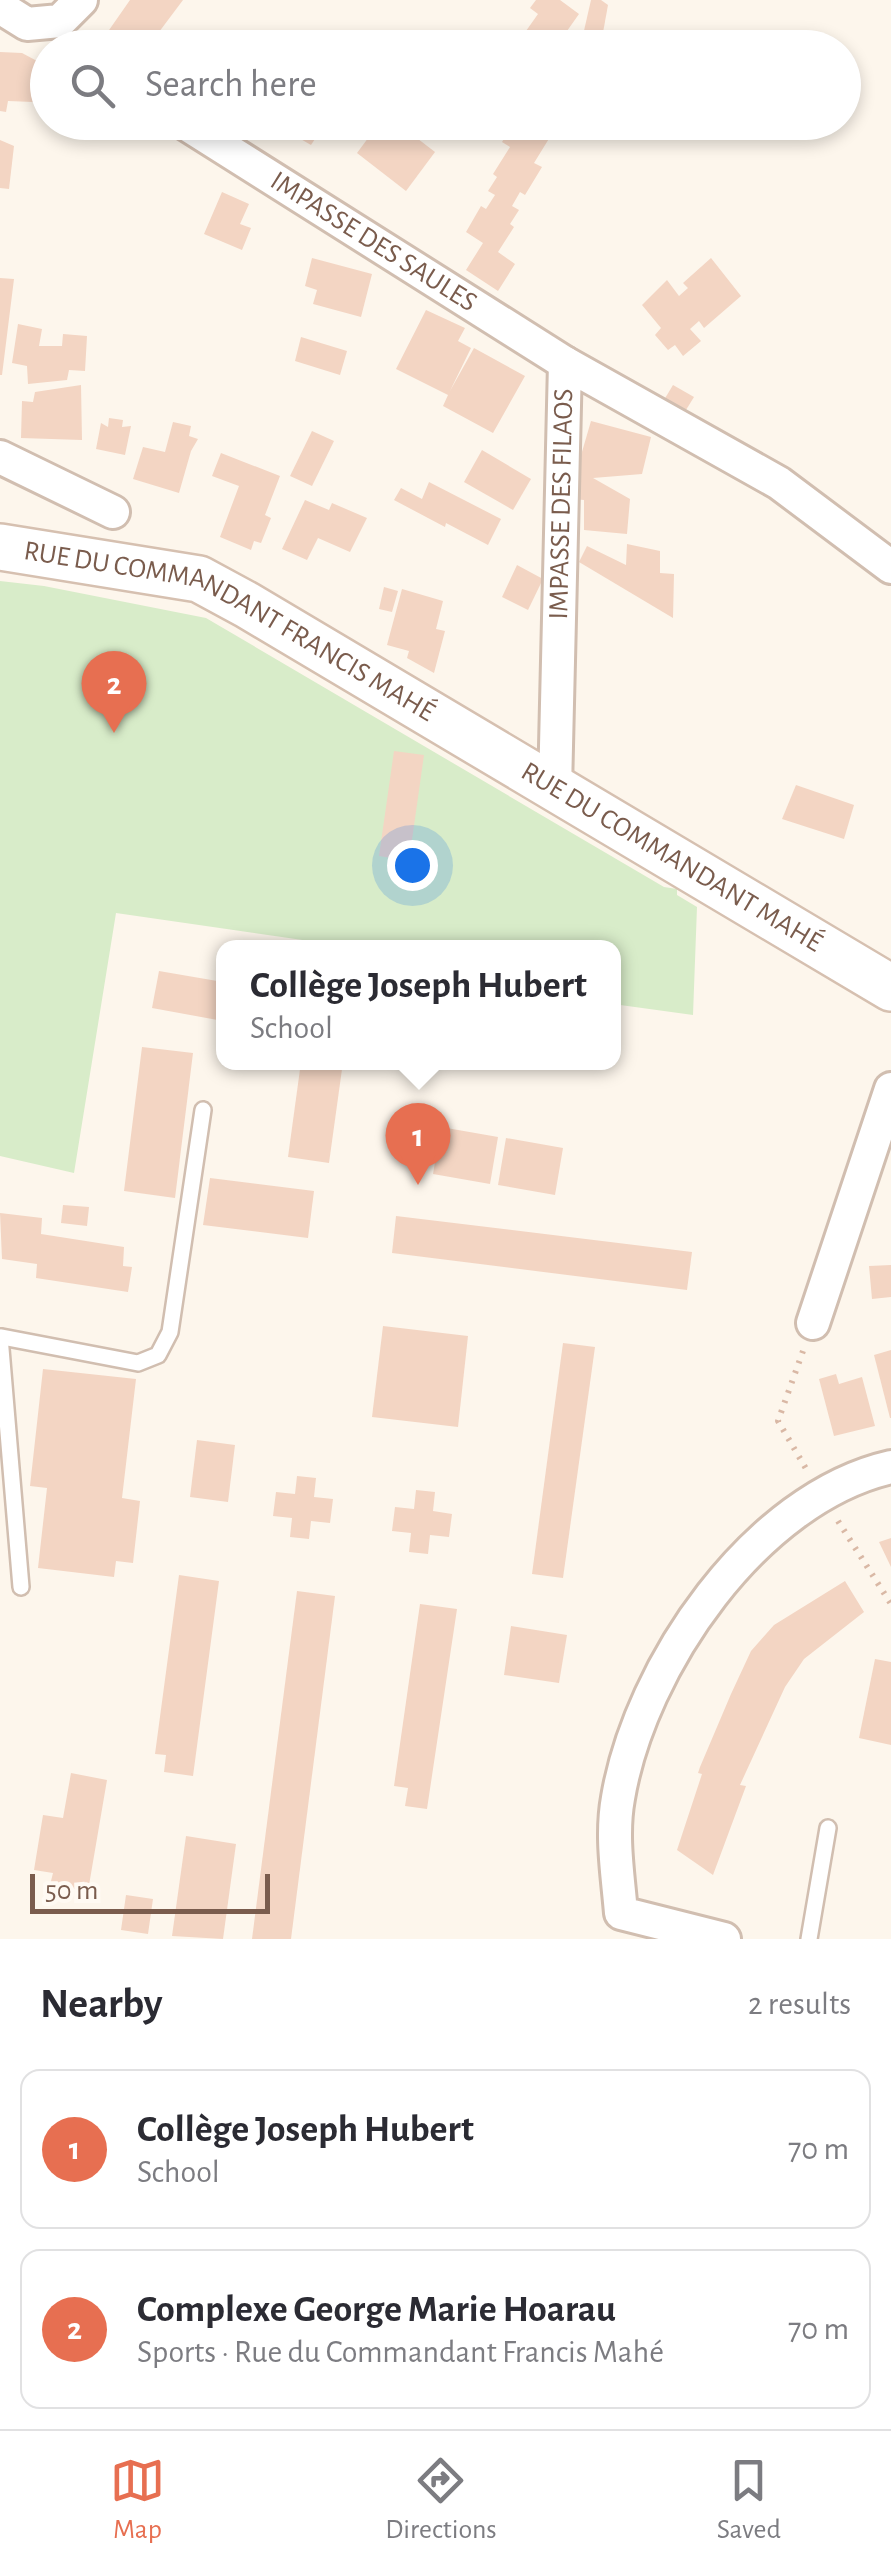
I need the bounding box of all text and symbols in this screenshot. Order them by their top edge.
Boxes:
search box [30,30,861,140]
icon: search [65,58,120,113]
text: Search here [145,66,317,104]
street label: IMPASSE DES SAULES [265,167,481,317]
street label: IMPASSE DES FILAOS [545,388,578,620]
street label: RUE DU COMMANDANT FRANCIS MAHÉ [22,537,441,727]
pin: 2 [82,650,146,733]
street label: RUE DU COMMANDANT MAHÉ [516,757,828,958]
your location [387,840,438,891]
popup [216,940,621,1070]
text: Collège Joseph Hubert [250,967,587,1005]
text: School [250,1012,333,1044]
pin: 1 [386,1102,450,1185]
scale bar [30,1869,270,1913]
text: 50 m [45,1877,99,1905]
text: Nearby [40,1983,163,2025]
text: 2 results [748,1988,851,2020]
text: Collège Joseph Hubert [137,2111,474,2149]
text: 1 [69,2133,80,2165]
text: 70 m [788,2133,849,2165]
text: School [137,2156,220,2188]
text: Complexe George Marie Hoarau [137,2291,616,2329]
text: 2 [67,2313,82,2345]
text: 70 m [788,2313,849,2345]
text: Sports · Rue du Commandant Francis Mahé [137,2336,664,2368]
tab: Map [110,2453,165,2547]
tab: Directions [385,2453,497,2547]
tab: Saved [717,2453,781,2547]

